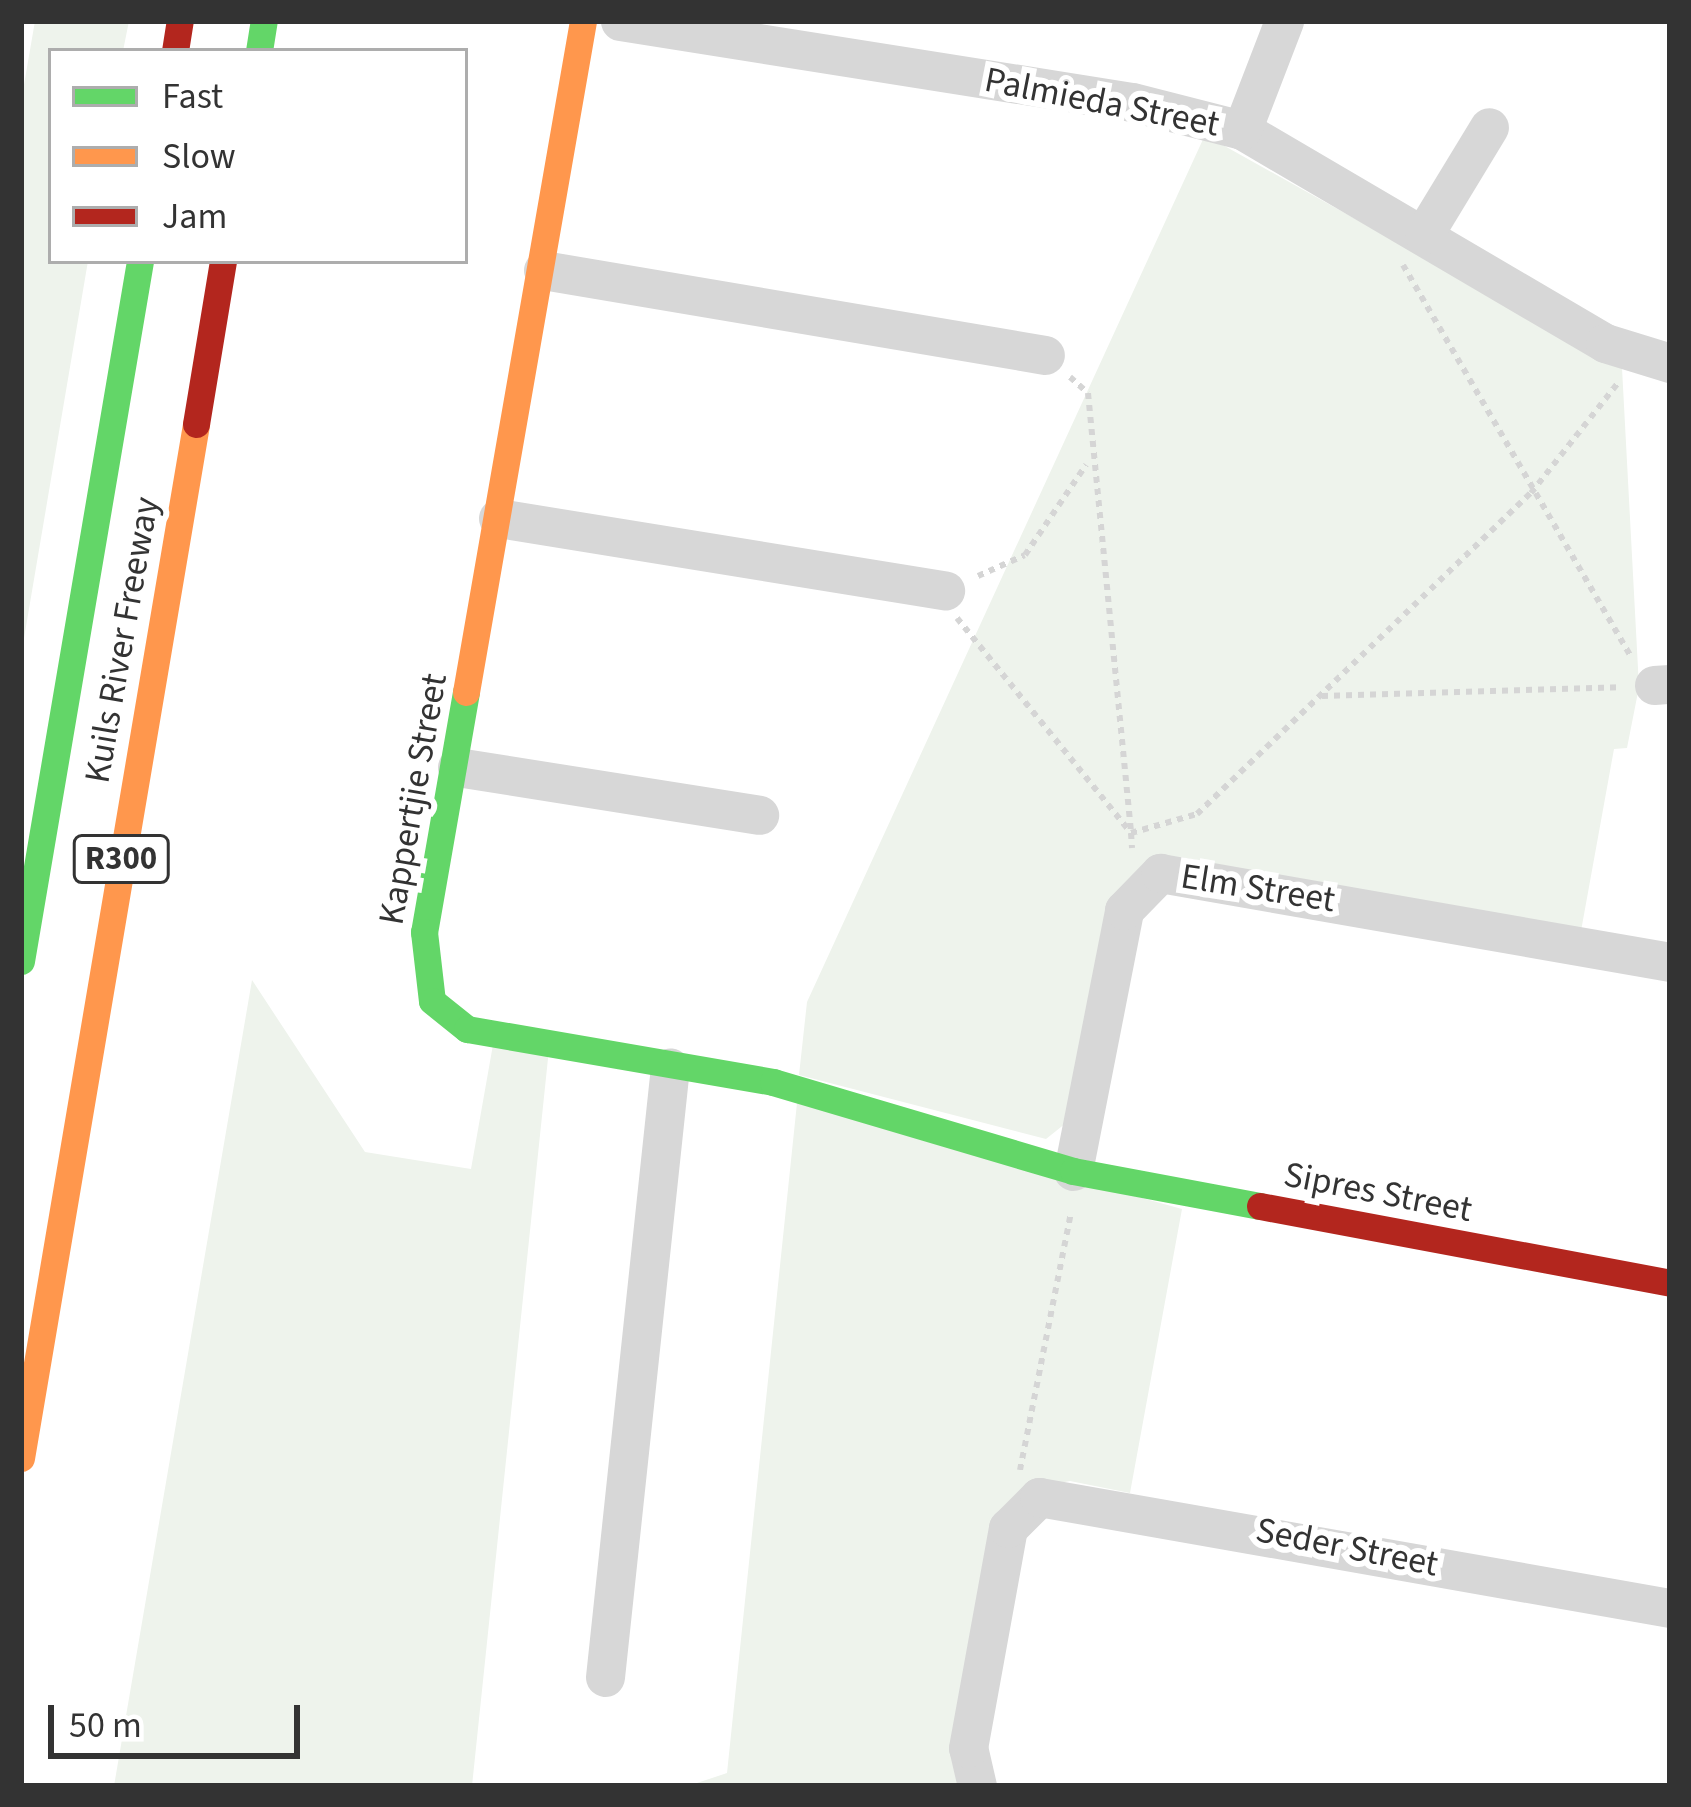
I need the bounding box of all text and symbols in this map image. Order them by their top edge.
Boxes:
legend [48,48,468,264]
street label: Palmieda Street [981,58,1223,146]
text: Fast [162,71,223,122]
text: Slow [162,131,236,182]
text: Jam [162,191,227,242]
street label: Kuils River Freeway [76,494,168,786]
street label: Kappertjie Street [370,670,456,928]
road number: R300 [70,832,172,886]
street label: Elm Street [1178,855,1338,921]
street label: Sipres Street [1280,1153,1476,1231]
street label: Seder Street [1252,1508,1442,1586]
scale bar [54,1681,306,1755]
text: 50 m [69,1700,142,1751]

